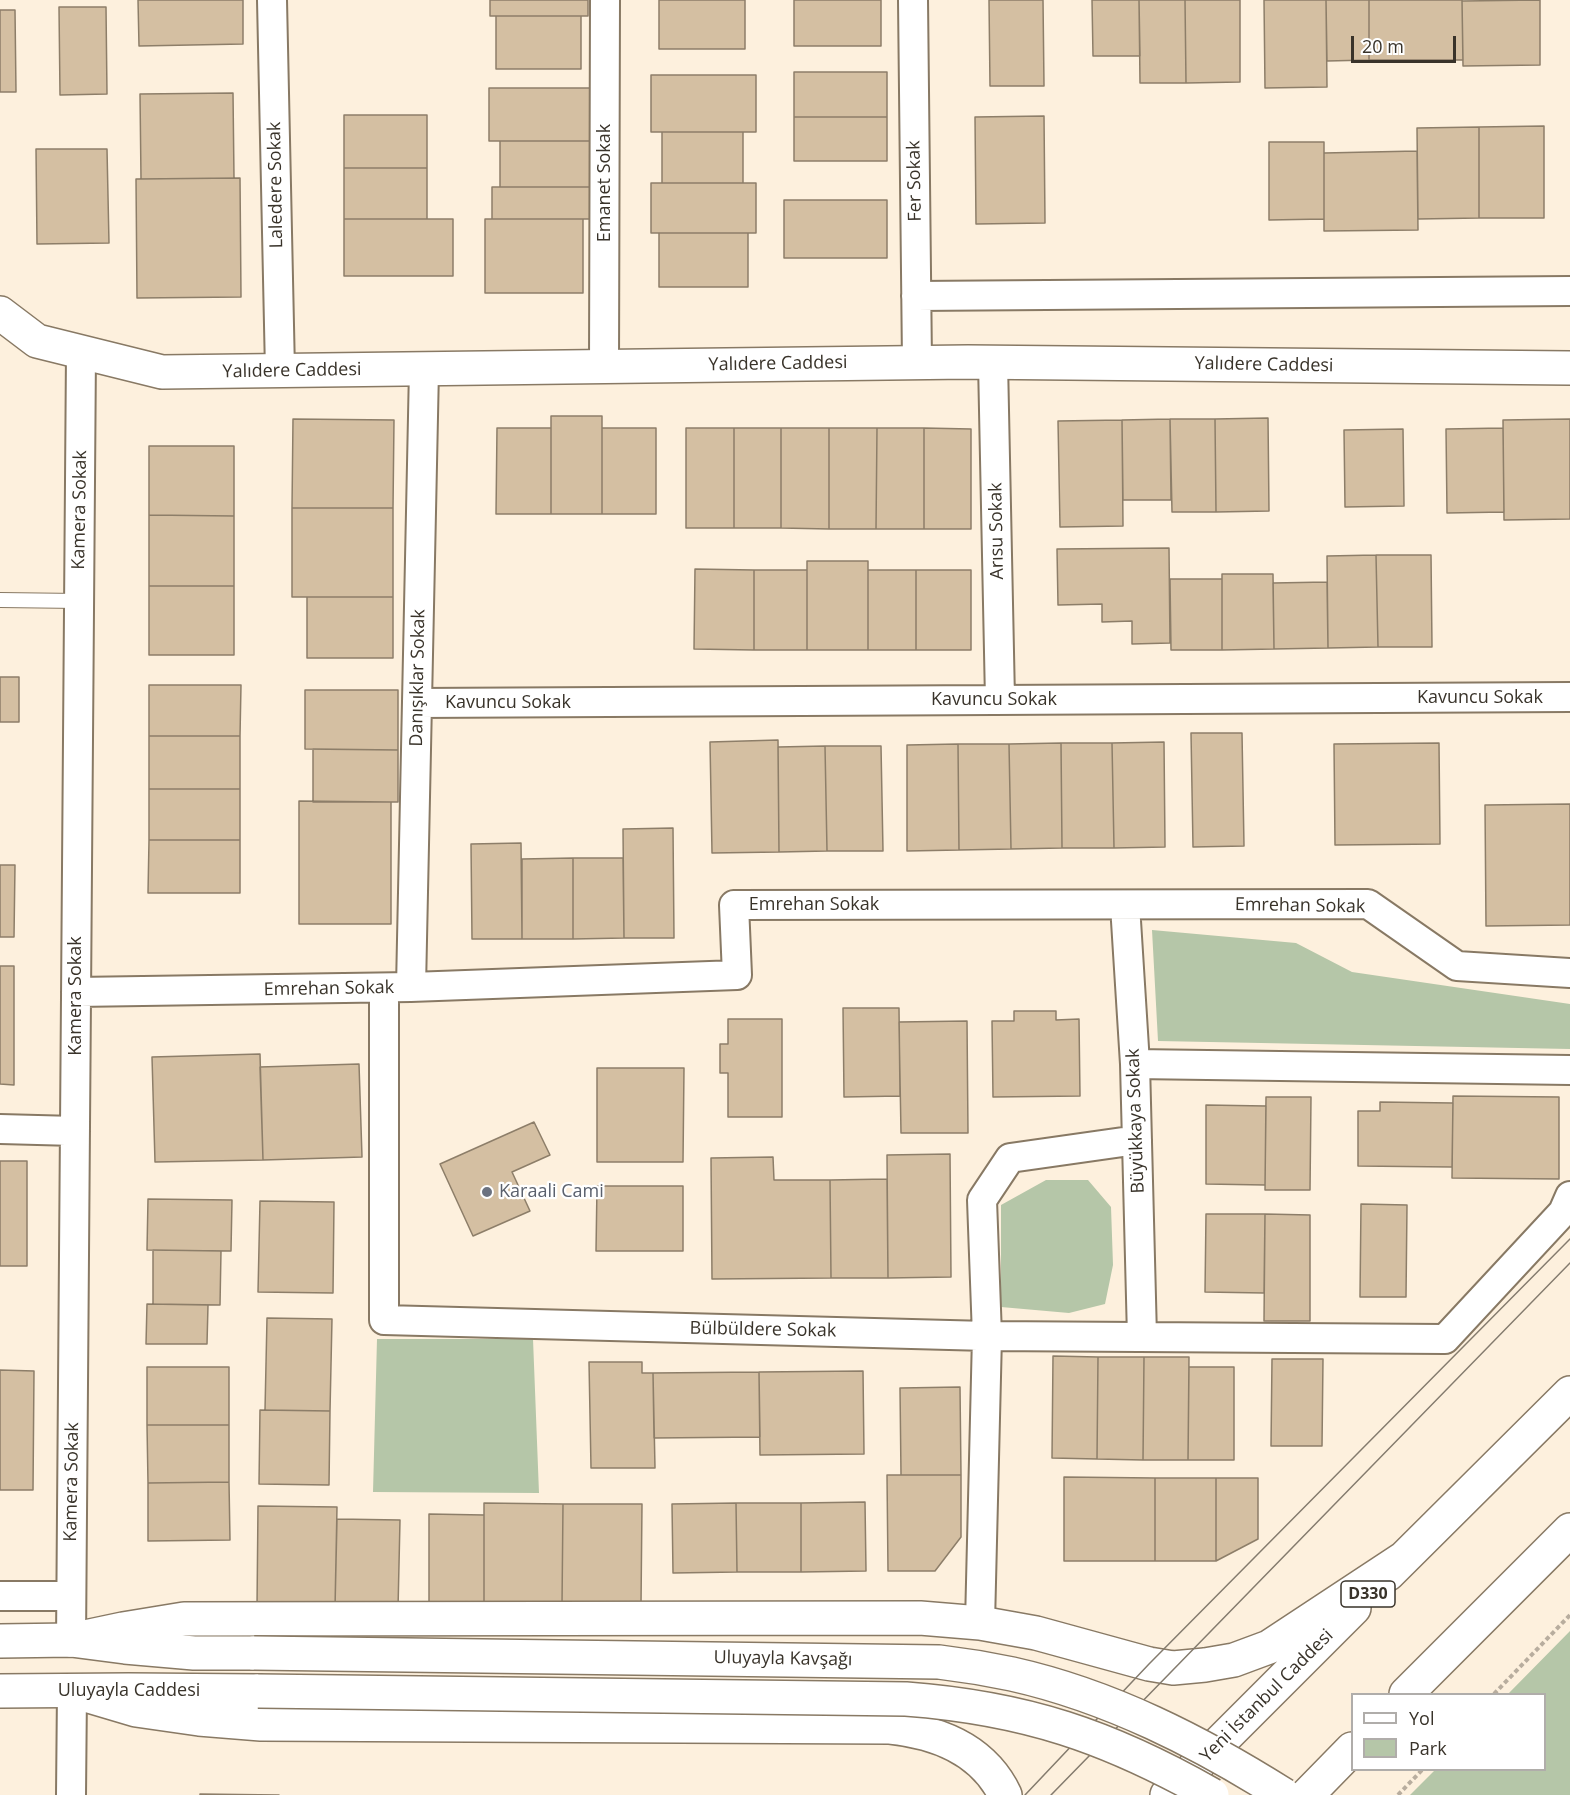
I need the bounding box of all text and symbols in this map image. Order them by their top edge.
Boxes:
scale bar [1354,24,1459,62]
text: 20 m [1362,34,1404,58]
street label: Laledere Sokak [264,121,288,249]
street label: Emanet Sokak [594,124,616,242]
street label: Fer Sokak [903,140,927,222]
street label: Yalıdere Caddesi [708,352,848,376]
street label: Yalıdere Caddesi [1194,353,1334,377]
street label: Yalıdere Caddesi [222,359,362,383]
street label: Kamera Sokak [68,450,92,570]
street label: Arısu Sokak [985,482,1009,580]
street label: Danışıklar Sokak [406,609,430,747]
street label: Kavuncu Sokak [1417,687,1543,709]
street label: Kavuncu Sokak [931,689,1057,711]
street label: Kavuncu Sokak [445,692,571,714]
street label: Emrehan Sokak [749,894,879,916]
street label: Emrehan Sokak [1235,894,1365,918]
street label: Kamera Sokak [65,936,87,1056]
street label: Emrehan Sokak [264,977,394,1001]
street label: Büyükkaya Sokak [1123,1048,1149,1194]
place label: Karaali Cami [499,1181,604,1203]
marker: Karaali Cami [480,1185,494,1199]
street label: Bülbüldere Sokak [689,1318,837,1342]
street label: Kamera Sokak [60,1422,84,1542]
road number: D330 [1341,1581,1395,1607]
street label: Yeni İstanbul Caddesi [1196,1625,1338,1767]
street label: Uluyayla Kavşağı [713,1647,853,1671]
street label: Uluyayla Caddesi [58,1680,200,1702]
legend [1351,1693,1546,1771]
text: Yol [1409,1706,1434,1730]
text: Park [1409,1736,1447,1760]

